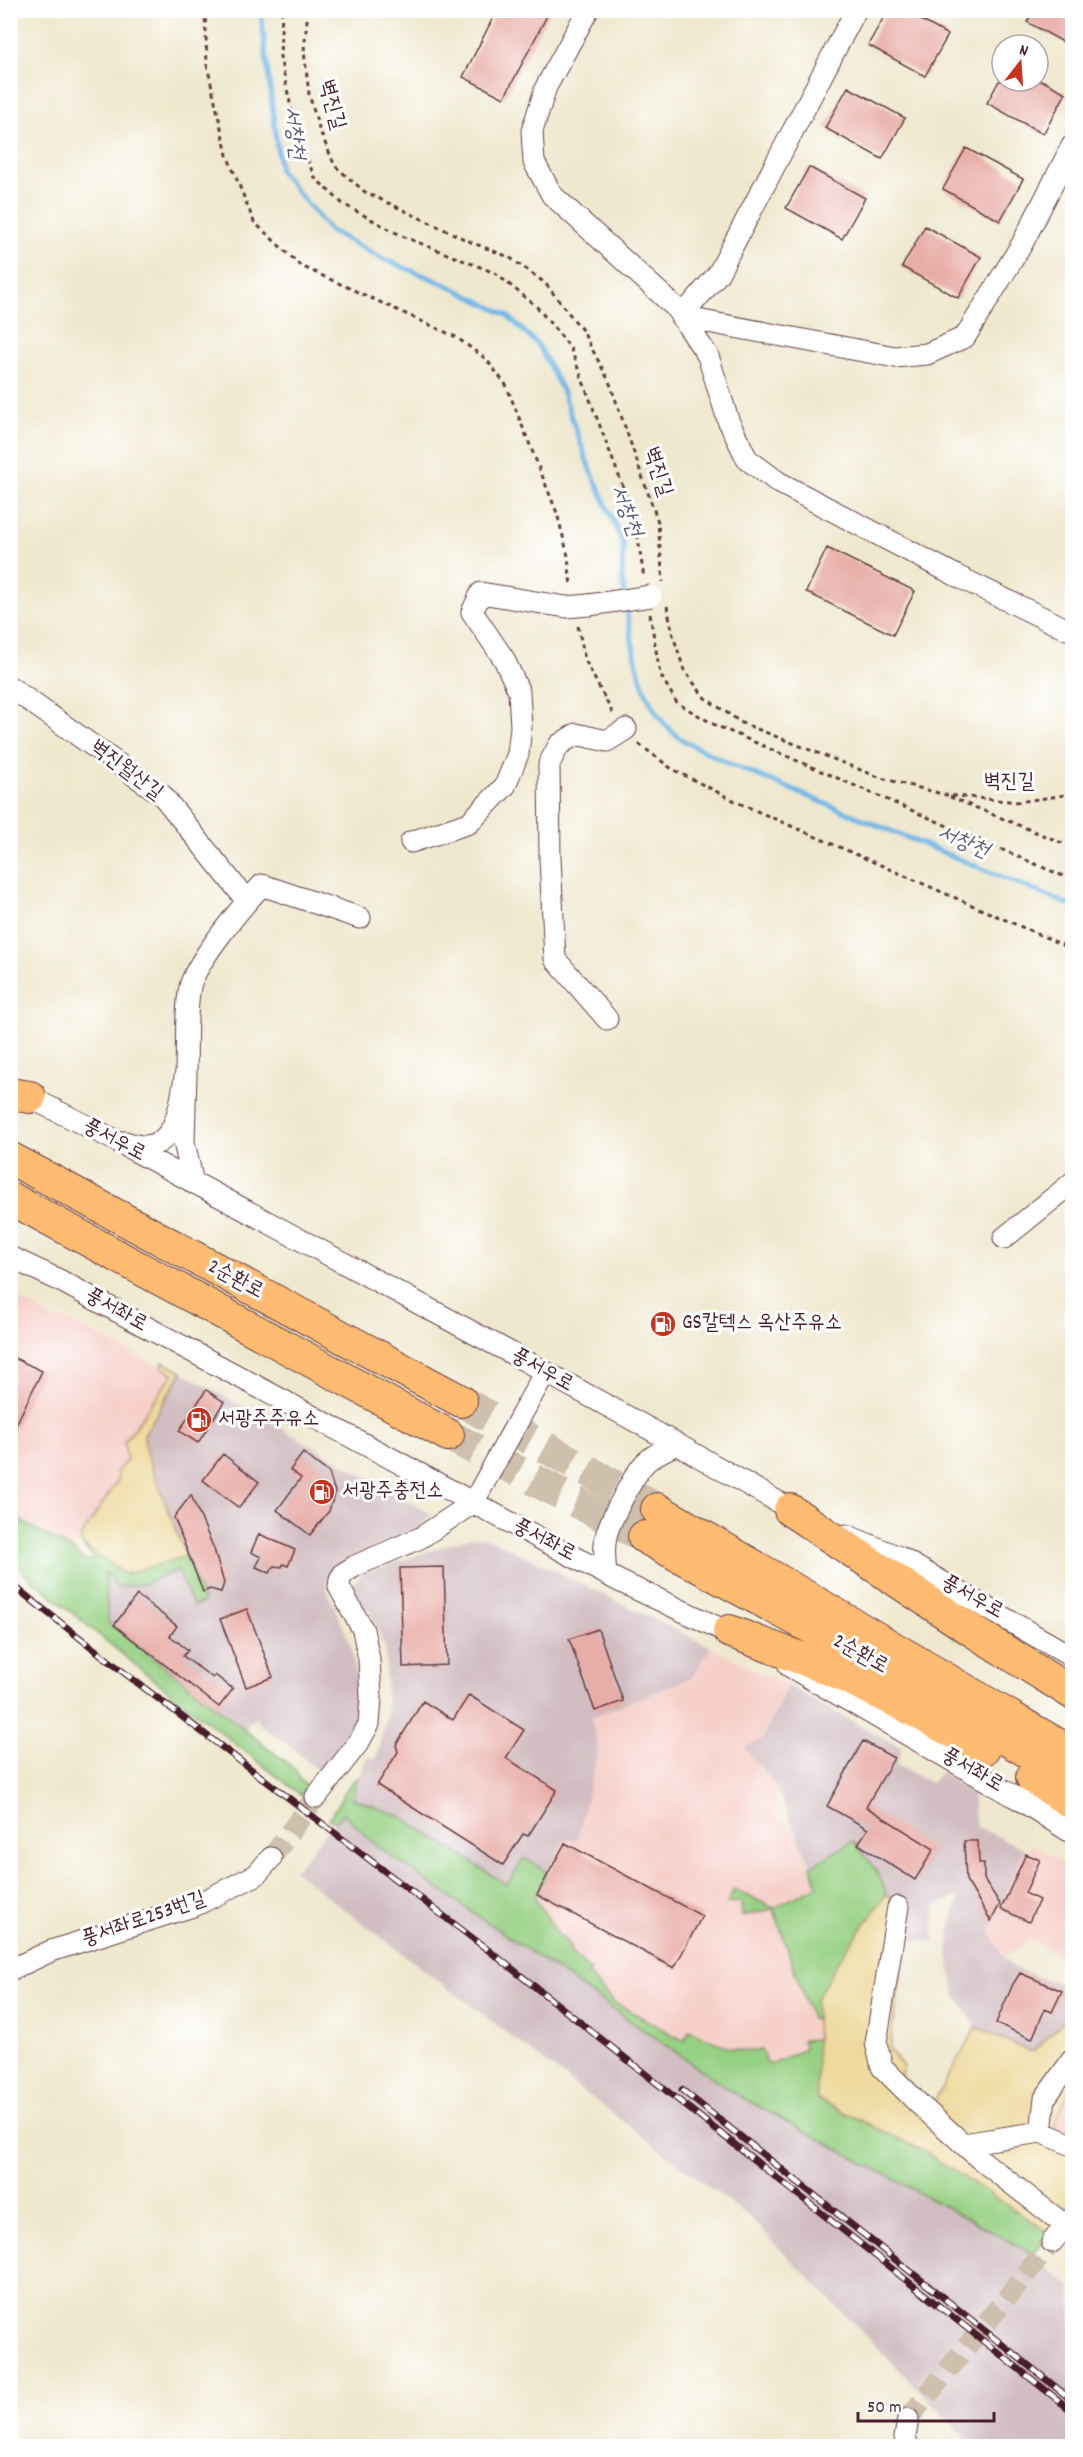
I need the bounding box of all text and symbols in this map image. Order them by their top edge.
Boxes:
north arrow [990,33,1050,93]
text: N [1017,39,1031,63]
street label: 벽진길 [310,77,352,133]
water label: 서창천 [274,105,312,164]
street label: 벽진길 [635,443,679,501]
water label: 서창천 [601,481,650,543]
street label: 벽진월산길 [83,734,169,808]
street label: 벽진길 [984,768,1034,798]
water label: 서창천 [932,818,996,869]
street label: 풍서우로 [77,1112,151,1170]
street label: 2순환로 [202,1253,268,1307]
street label: 풍서좌로 [79,1281,153,1341]
fuel station icon: GS칼텍스 옥산주유소 [648,1309,678,1339]
place label: GS칼텍스 옥산주유소 [682,1309,842,1339]
street label: 풍서우로 [505,1341,579,1401]
fuel station icon: 서광주주유소 [184,1405,214,1435]
place label: 서광주주유소 [218,1405,319,1435]
fuel station icon: 서광주충전소 [307,1477,337,1507]
place label: 서광주충전소 [342,1477,443,1507]
street label: 풍서좌로 [507,1512,581,1570]
street label: 풍서우로 [935,1568,1009,1628]
street label: 2순환로 [827,1627,893,1683]
street label: 풍서좌로 [935,1741,1009,1801]
street label: 풍서좌로253번길 [78,1885,210,1955]
scale bar [858,2385,994,2423]
text: 50 m [867,2396,902,2421]

